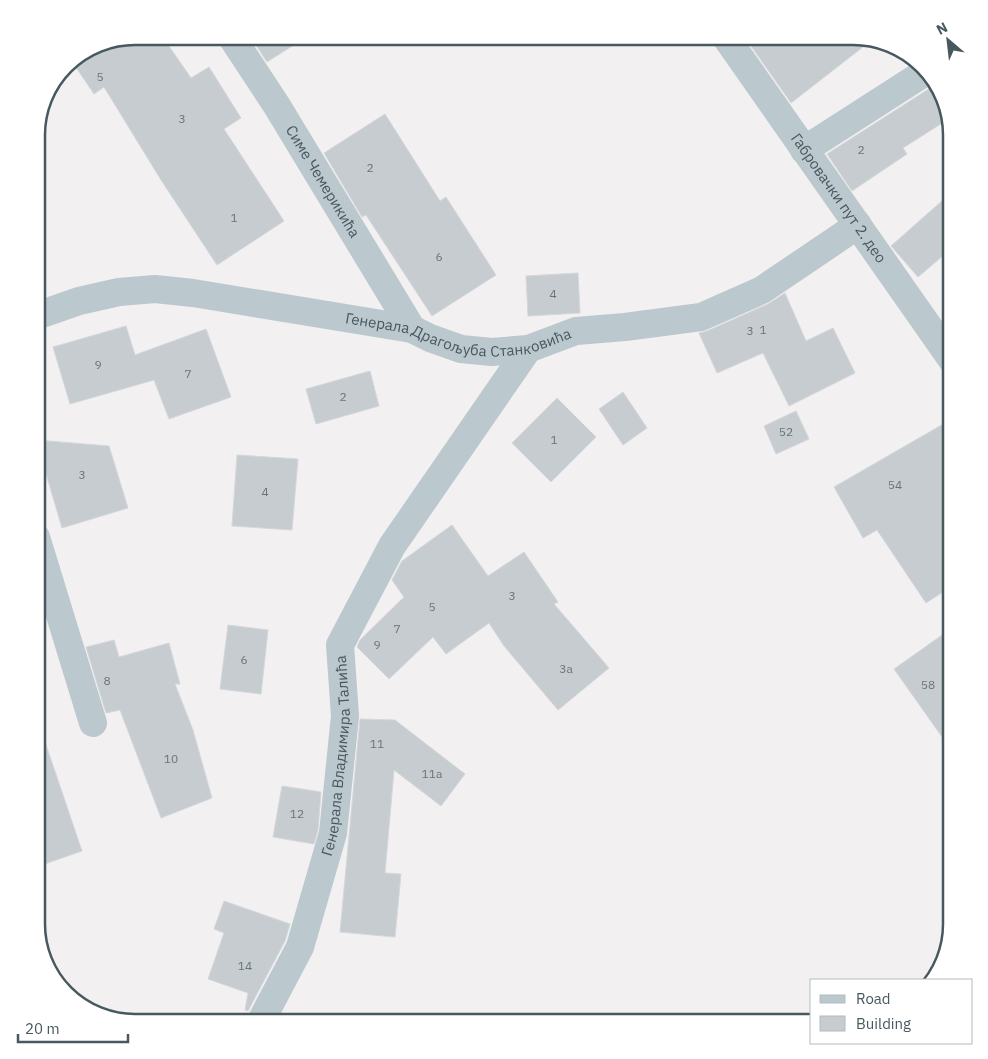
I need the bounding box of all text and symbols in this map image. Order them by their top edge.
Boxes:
north arrow [923,15,973,65]
text: N [933,18,951,39]
house number: 5 [96,69,104,84]
house number: 3 [178,111,186,126]
street label: Симе Чемерикића [282,121,364,241]
street label: Габровачки пут 2. део [787,129,891,266]
house number: 2 [857,142,865,157]
house number: 2 [366,160,374,175]
house number: 1 [230,210,238,225]
house number: 6 [435,249,443,264]
house number: 4 [549,286,557,301]
street label: Генерала Драгољуба Станковића [344,308,574,361]
house number: 1 [759,322,767,337]
house number: 3 [746,323,754,338]
house number: 9 [94,357,102,372]
house number: 7 [184,366,192,381]
house number: 2 [339,389,347,404]
house number: 52 [779,424,793,439]
house number: 1 [550,432,558,447]
house number: 3 [78,467,86,482]
house number: 54 [888,477,902,492]
house number: 4 [261,484,269,499]
house number: 3 [508,588,516,603]
house number: 5 [428,599,436,614]
house number: 7 [393,621,401,636]
house number: 9 [373,637,381,652]
house number: 6 [240,652,248,667]
street label: Генерала Владимира Талића [317,655,354,858]
house number: 3a [559,661,573,676]
house number: 8 [103,673,111,688]
house number: 58 [921,677,935,692]
house number: 11 [370,736,384,751]
house number: 10 [164,751,178,766]
house number: 11a [422,766,443,781]
house number: 12 [290,806,304,821]
house number: 14 [238,958,252,973]
legend [810,979,973,1044]
text: Road [856,989,891,1008]
scale bar [18,1012,128,1044]
text: Building [856,1014,911,1033]
text: 20 m [25,1019,60,1038]

